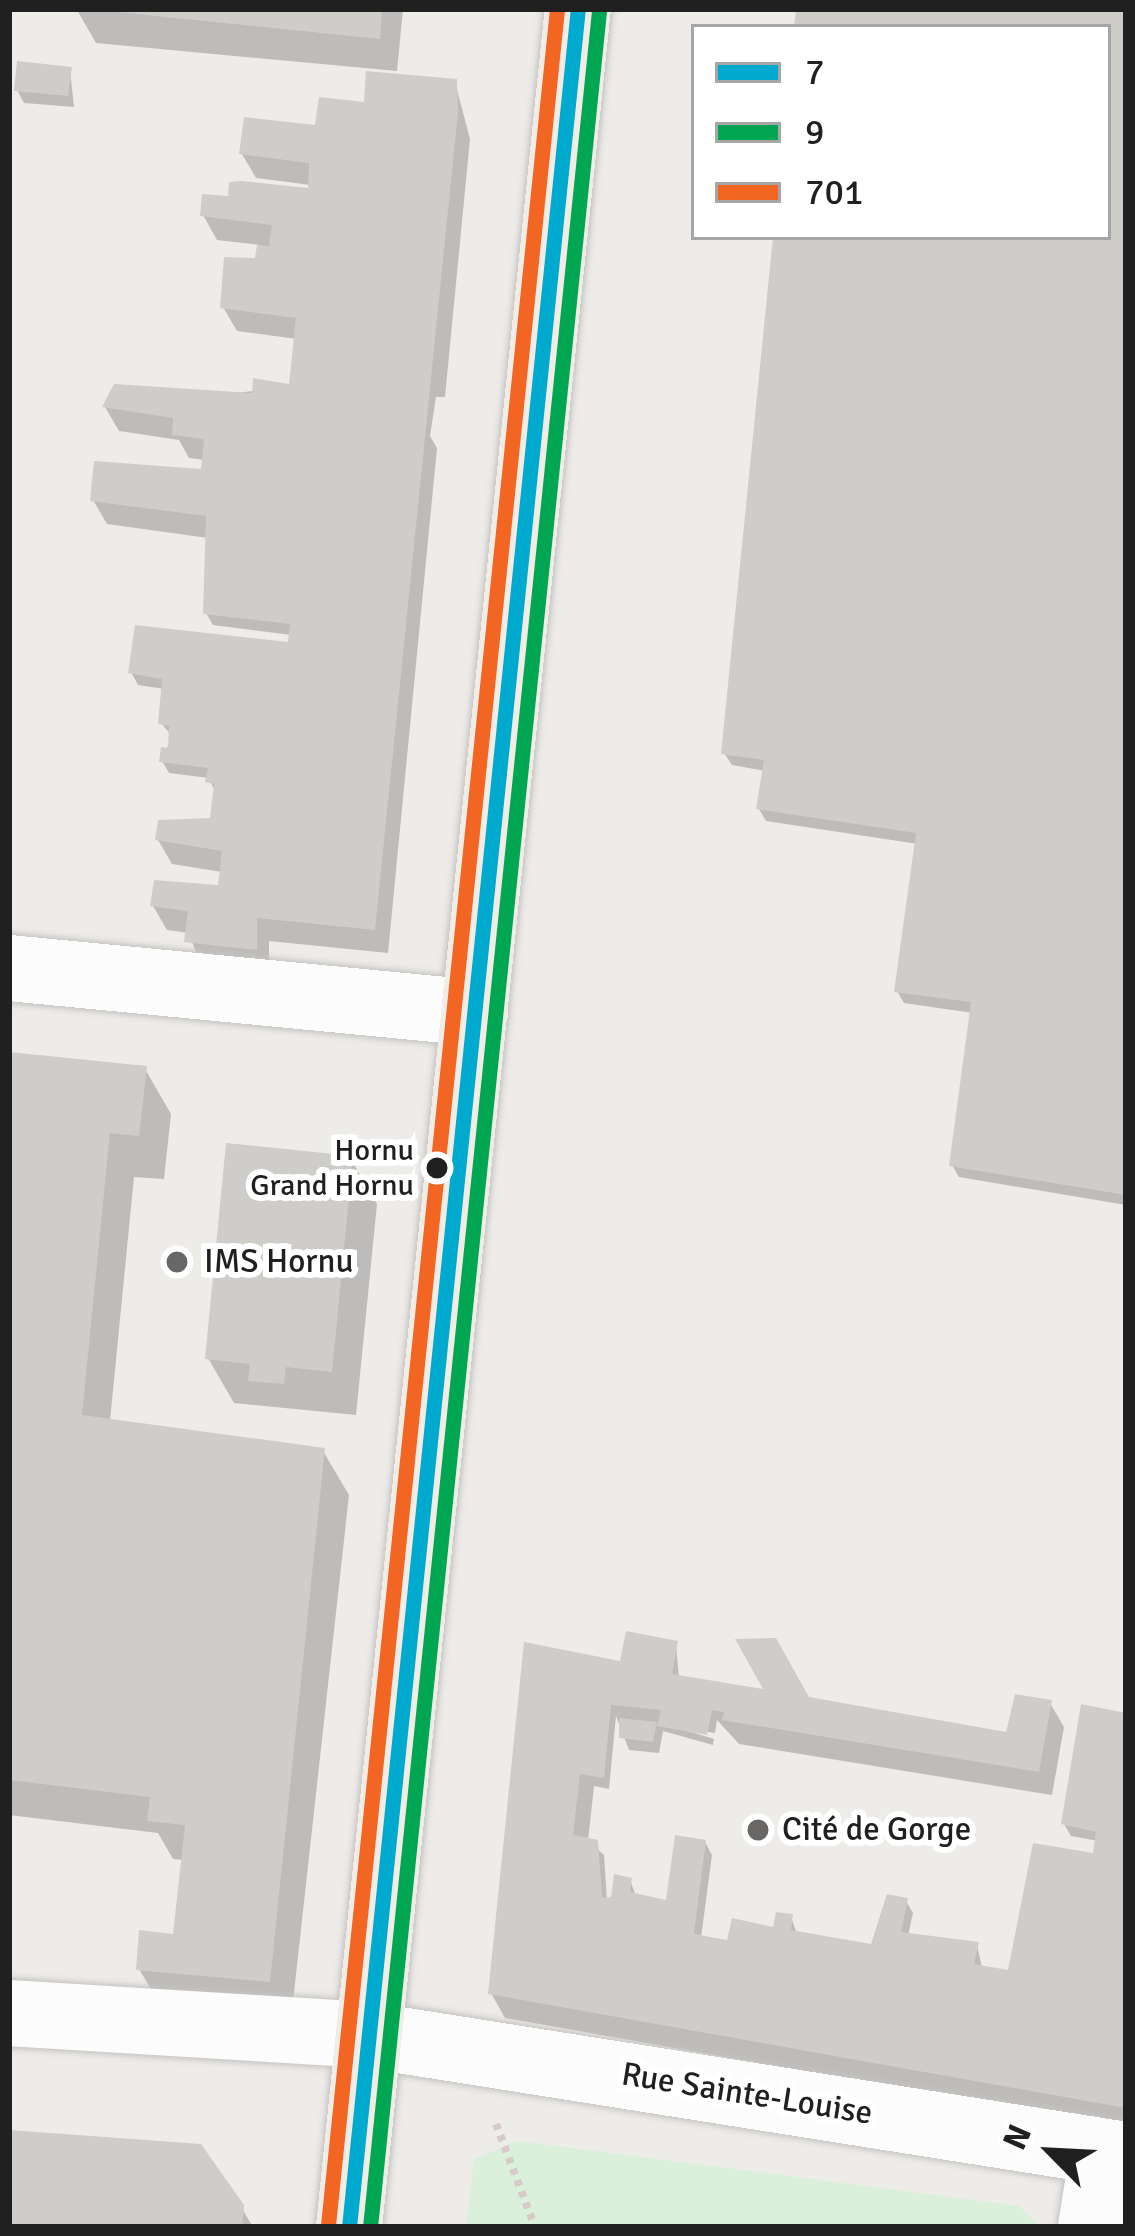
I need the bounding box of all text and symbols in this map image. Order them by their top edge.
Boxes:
legend [691,24,1111,240]
text: 7 [805,50,824,95]
text: 9 [805,110,824,155]
text: 701 [805,170,863,215]
place label: Hornu Grand Hornu [250,1133,414,1204]
marker: Hornu Grand Hornu [426,1157,448,1179]
place label: IMS Hornu [204,1242,354,1282]
marker: IMS Hornu [161,1246,193,1278]
place label: Cité de Gorge [782,1810,971,1850]
marker: Cité de Gorge [745,1817,771,1843]
street label: Rue Sainte-Louise [619,2055,875,2133]
north arrow [991,2092,1111,2212]
text: N [994,2118,1041,2156]

